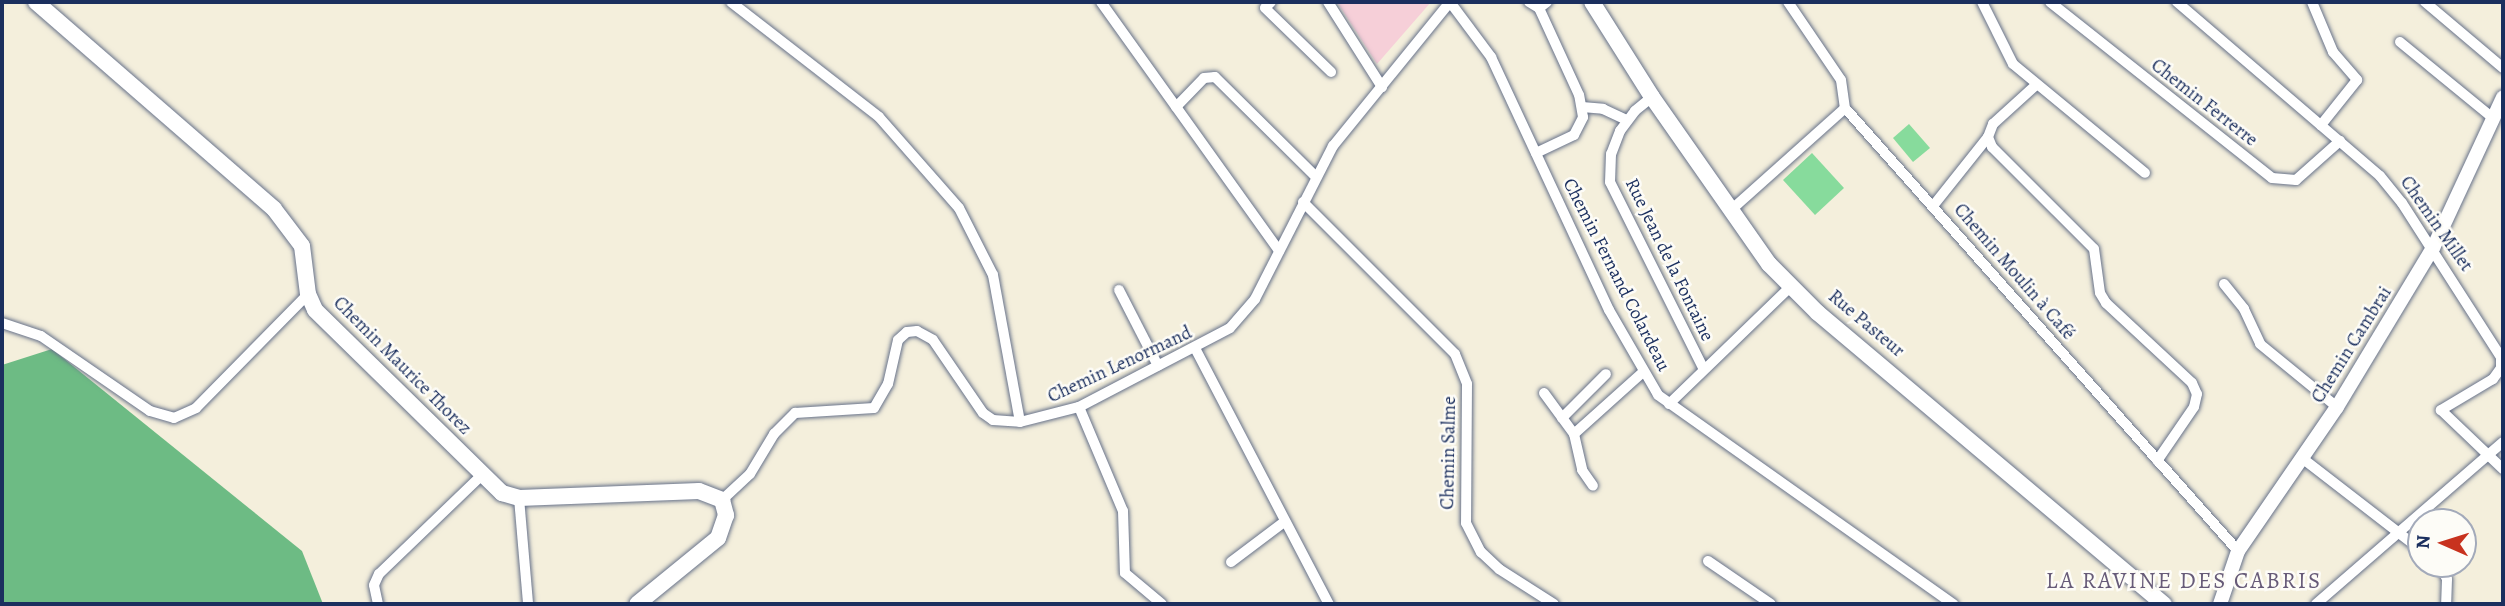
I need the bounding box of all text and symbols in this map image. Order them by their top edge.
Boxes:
street label: Chemin Ferrerre [2146,54,2262,152]
street label: Chemin Millet [2395,172,2477,276]
street label: Chemin Fernand Colardeau [1557,175,1675,375]
street label: Rue Jean de la Fontaine [1620,175,1718,345]
street label: Chemin Moulin à Café [1949,199,2079,345]
street label: Chemin Cambrai [2307,282,2397,408]
street label: Rue Pasteur [1823,286,1909,362]
street label: Chemin Maurice Thorez [328,292,476,440]
street label: Chemin Lenormand [1044,322,1196,408]
street label: Chemin Salme [1437,396,1461,510]
north arrow [2407,508,2477,578]
text: N [2410,534,2436,550]
district label: LA RAVINE DES CABRIS [2048,567,2320,595]

